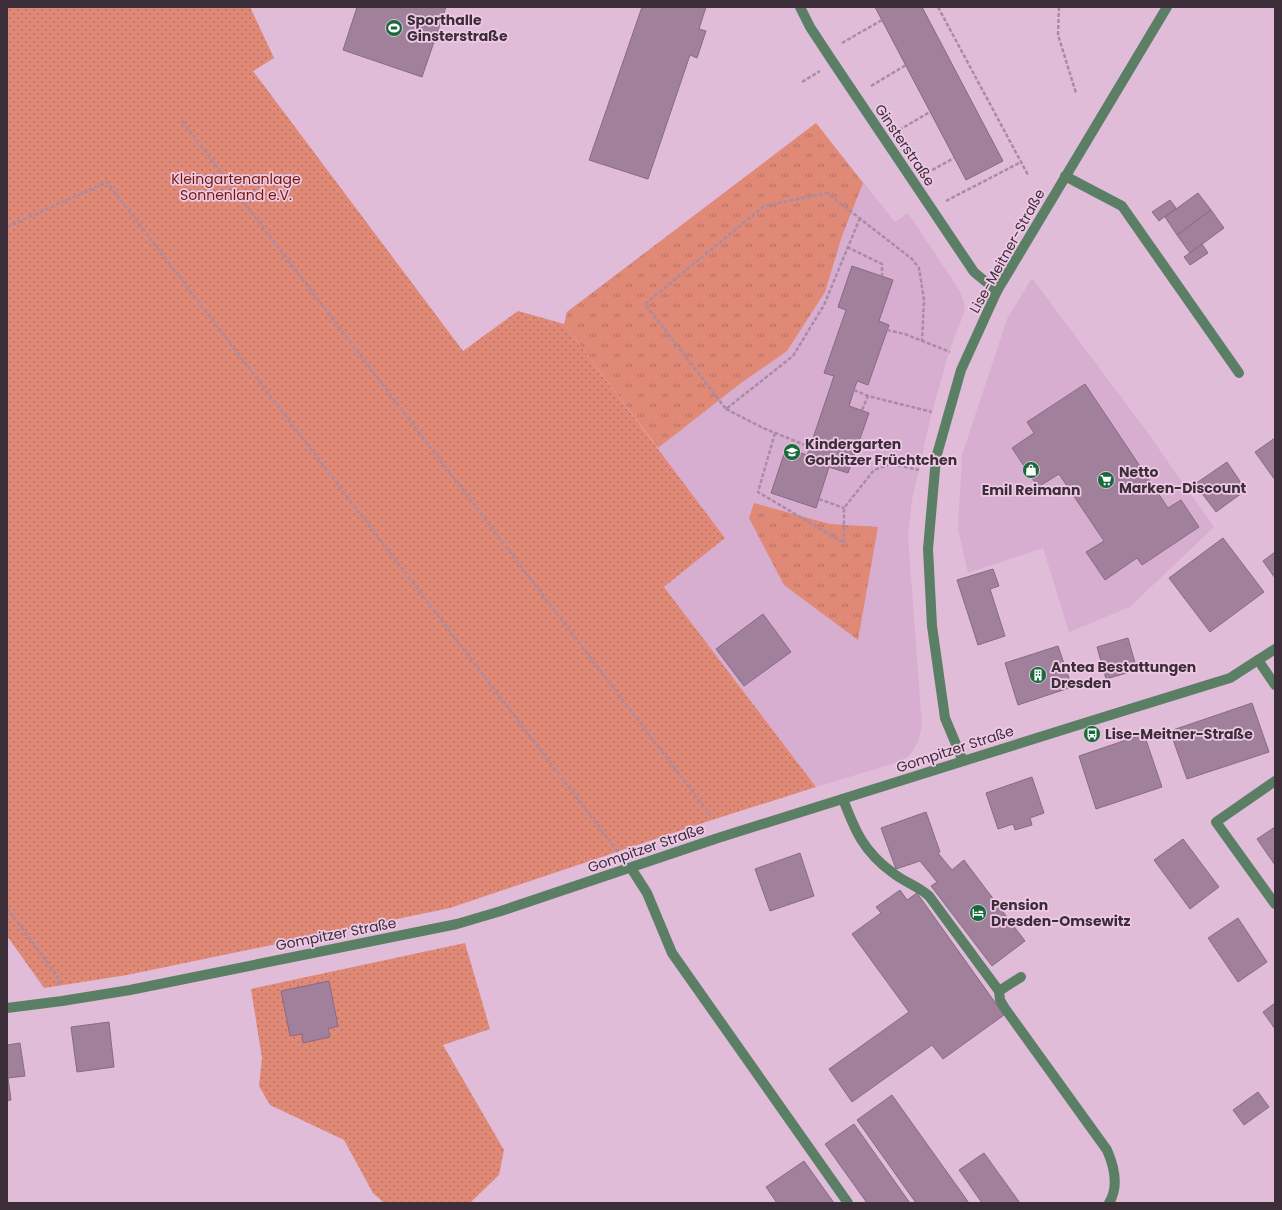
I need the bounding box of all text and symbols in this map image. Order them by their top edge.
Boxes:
place label: Sporthalle Ginsterstraße [407,10,508,46]
sports icon: Sporthalle Ginsterstraße [384,18,404,38]
street label: Ginsterstraße [870,100,940,190]
park label: Kleingartenanlage Sonnenland e.V. [171,169,301,205]
street label: Lise-Meitner-Straße [964,185,1050,317]
place label: Kindergarten Gorbitzer Früchtchen [805,434,957,470]
school or university icon: Kindergarten Gorbitzer Früchtchen [782,442,802,462]
shop icon: Emil Reimann [1021,460,1041,480]
place label: Netto Marken-Discount [1119,462,1247,498]
supermarket icon: Netto Marken-Discount [1096,470,1116,490]
place label: Emil Reimann [982,480,1080,500]
place label: Antea Bestattungen Dresden [1051,657,1196,693]
building icon: Antea Bestattungen Dresden [1028,665,1048,685]
street label: Gompitzer Straße [894,720,1017,777]
bus stop icon: Lise-Meitner-Straße [1082,724,1102,744]
place label: Lise-Meitner-Straße [1105,724,1253,744]
street label: Gompitzer Straße [585,818,707,877]
place label: Pension Dresden-Omsewitz [991,895,1130,931]
hotel icon: Pension Dresden-Omsewitz [968,903,988,923]
street label: Gompitzer Straße [274,912,398,956]

